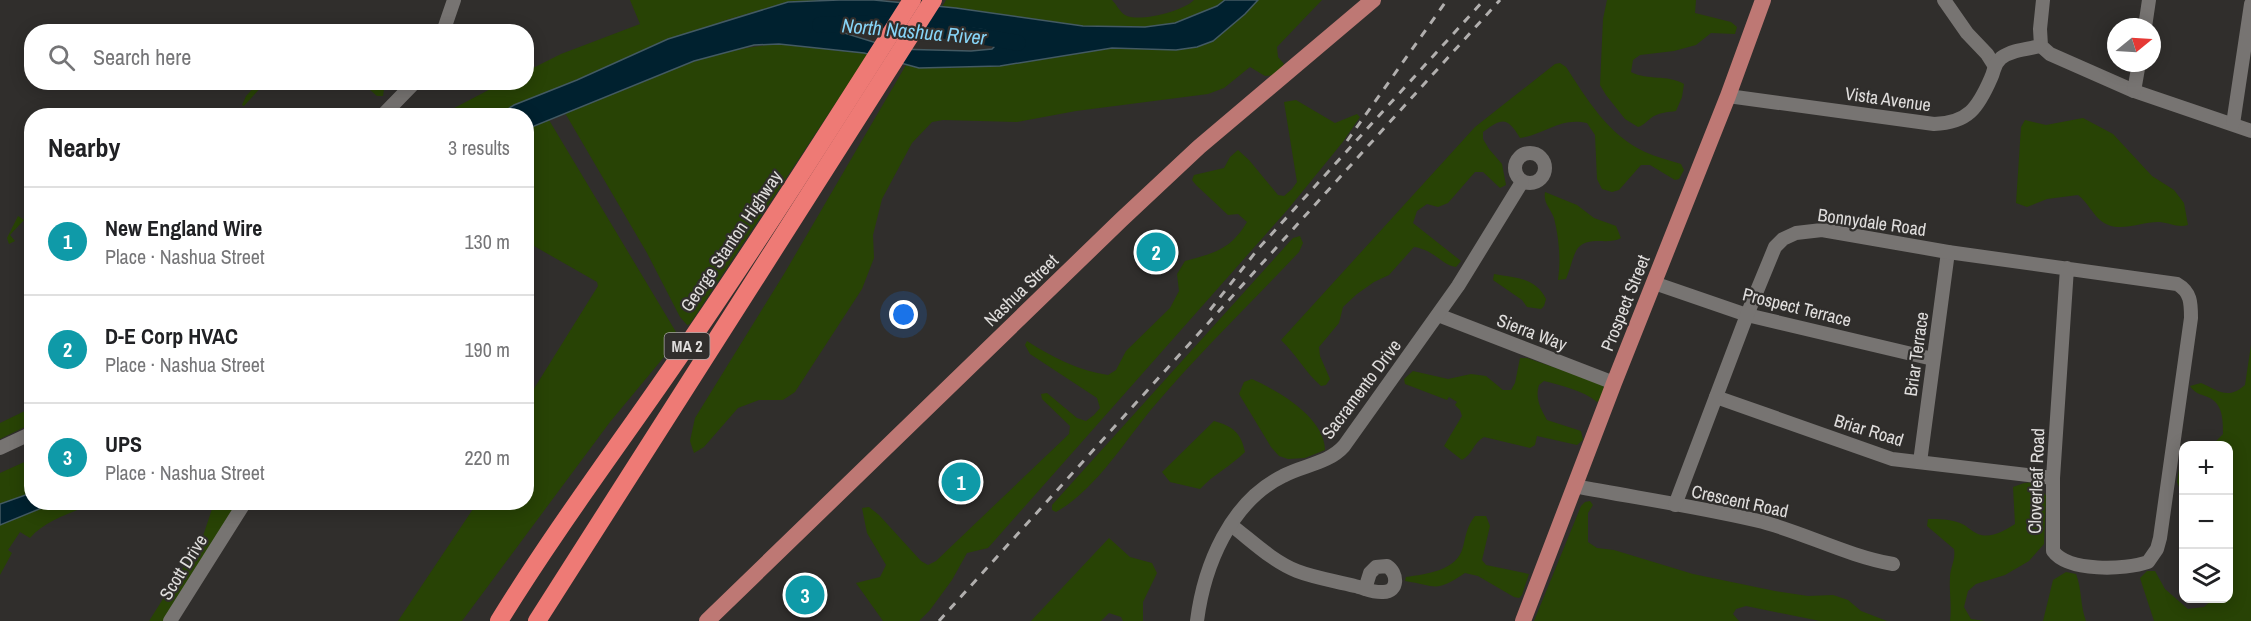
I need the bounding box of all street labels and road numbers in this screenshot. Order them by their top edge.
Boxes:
street label: Vista Avenue [1843,81,1933,117]
street label: George Stanton Highway [674,165,788,317]
street label: Bonnydale Road [1816,202,1928,242]
street label: Nashua Street [978,248,1064,332]
street label: Prospect Street [1594,251,1656,355]
street label: Prospect Terrace [1740,281,1854,333]
street label: Sierra Way [1493,307,1571,357]
street label: Briar Terrace [1898,310,1934,398]
road number: MA 2 [664,333,710,359]
street label: Sacramento Drive [1315,334,1407,444]
street label: Briar Road [1831,408,1907,452]
street label: Cloverleaf Road [2022,428,2050,534]
street label: Crescent Road [1689,479,1791,523]
street label: Scott Drive [153,529,213,605]

